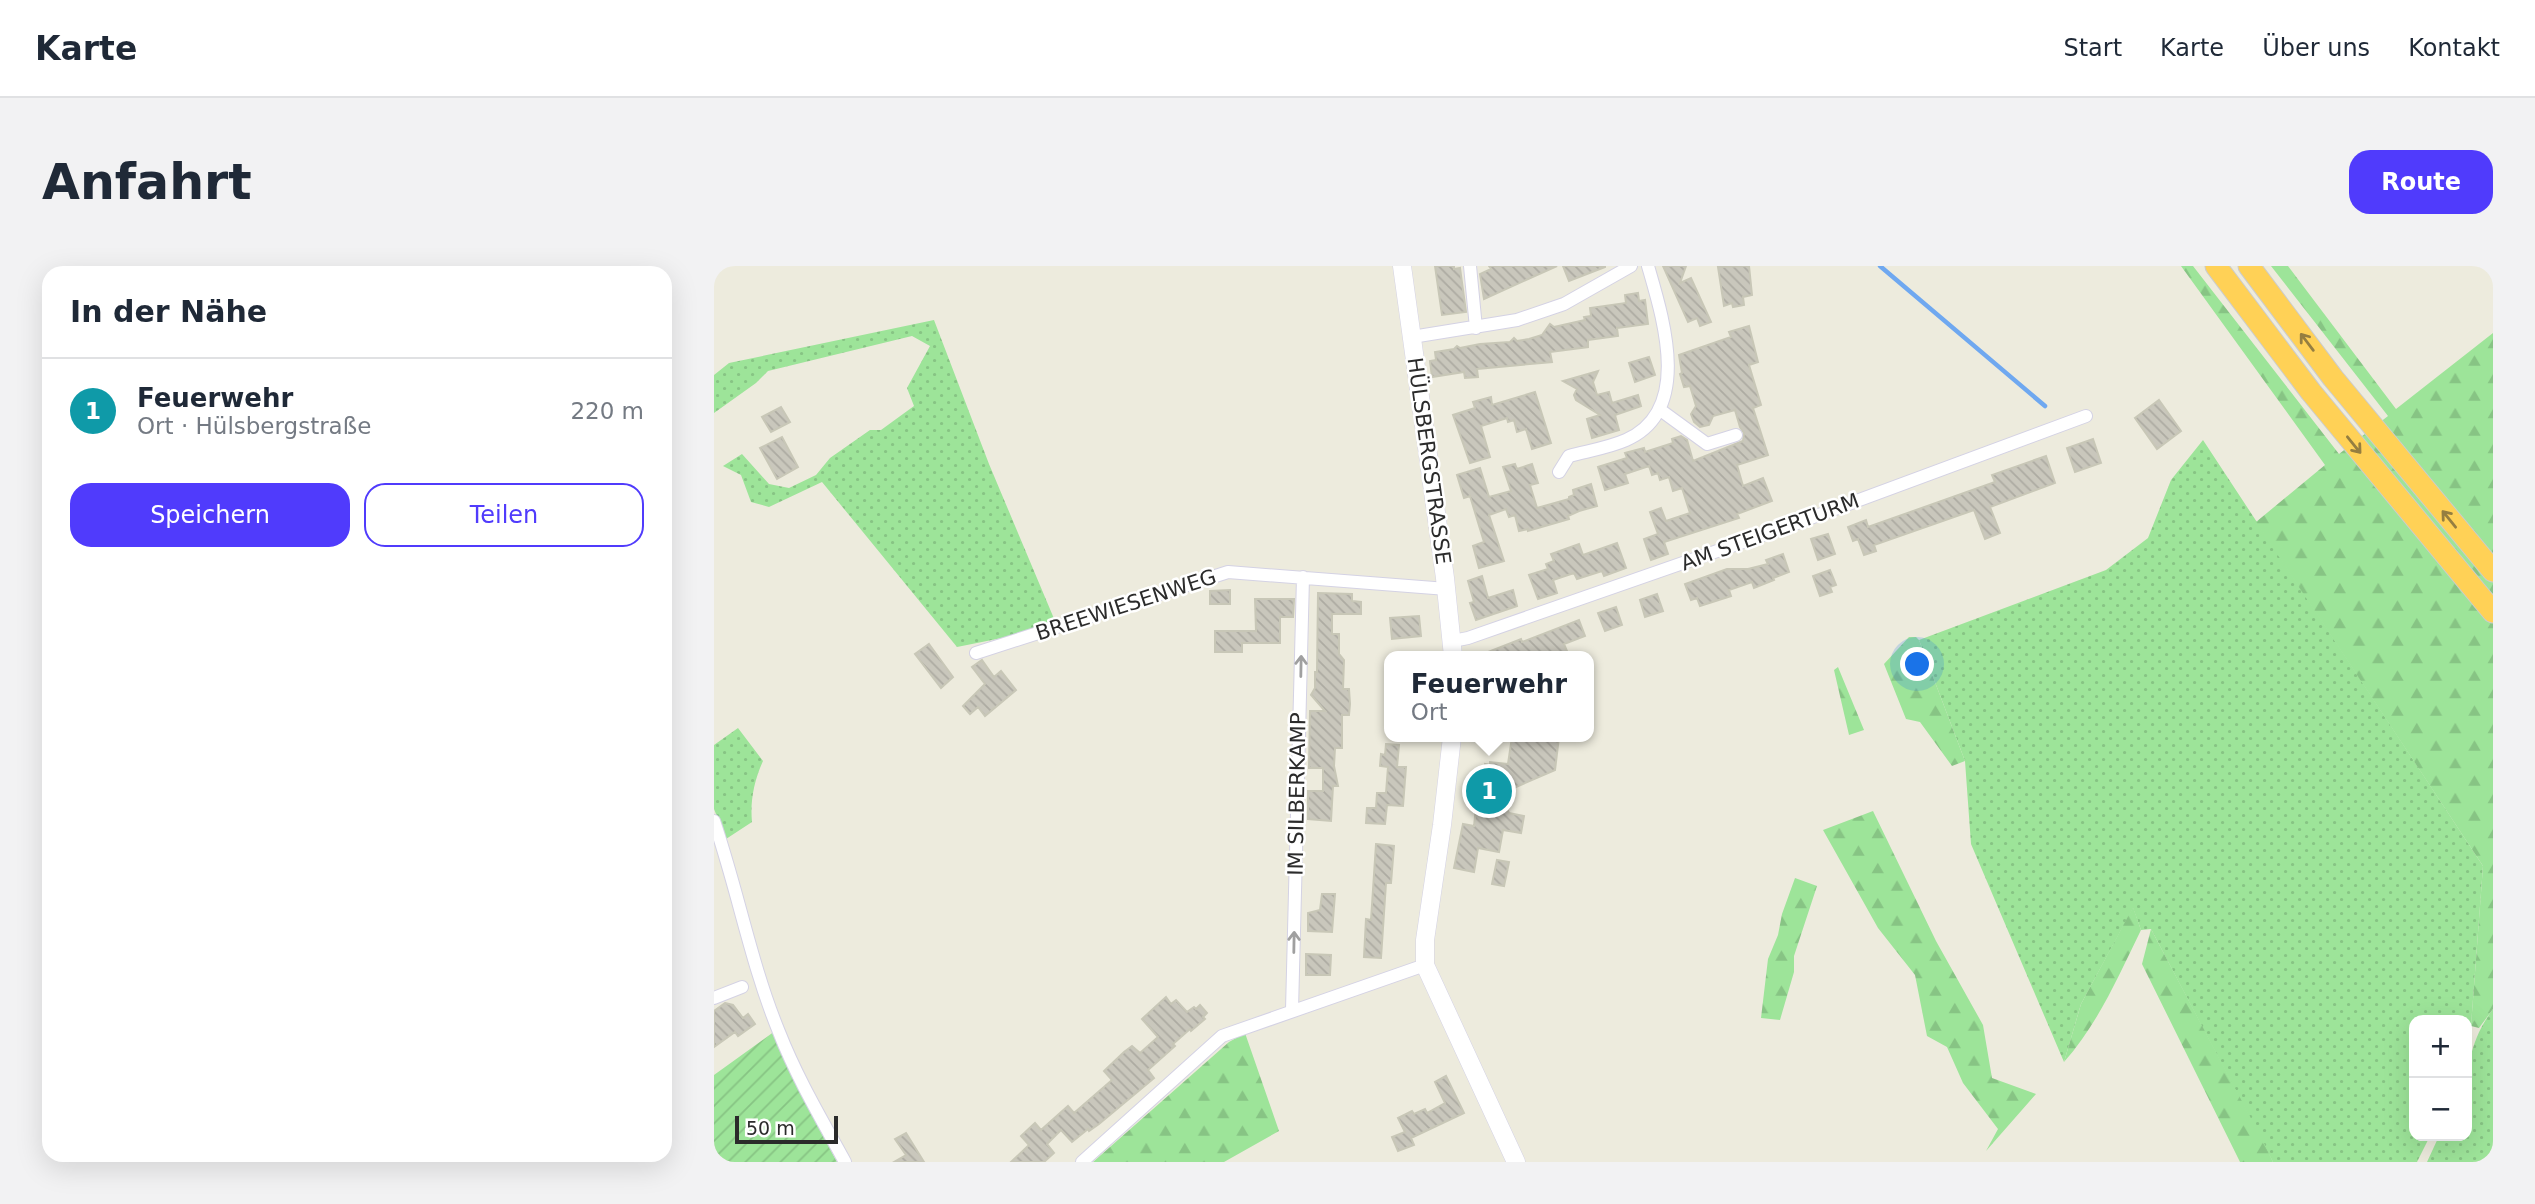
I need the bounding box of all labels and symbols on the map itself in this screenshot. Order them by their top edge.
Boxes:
one-way arrow [2299,333,2314,352]
street label: HÜLSBERGSTRASSE [1403,356,1456,566]
one-way arrow [2346,435,2362,453]
street label: AM STEIGERTURM [1677,489,1863,575]
one-way arrow [2441,511,2457,529]
street label: BREEWIESENWEG [1033,564,1219,646]
your location [1900,647,1934,681]
one-way arrow [1294,655,1307,678]
street label: IM SILBERKAMP [1284,712,1310,876]
pin: 1 [1466,765,1512,817]
one-way arrow [1287,931,1300,954]
scale bar [735,1113,838,1145]

